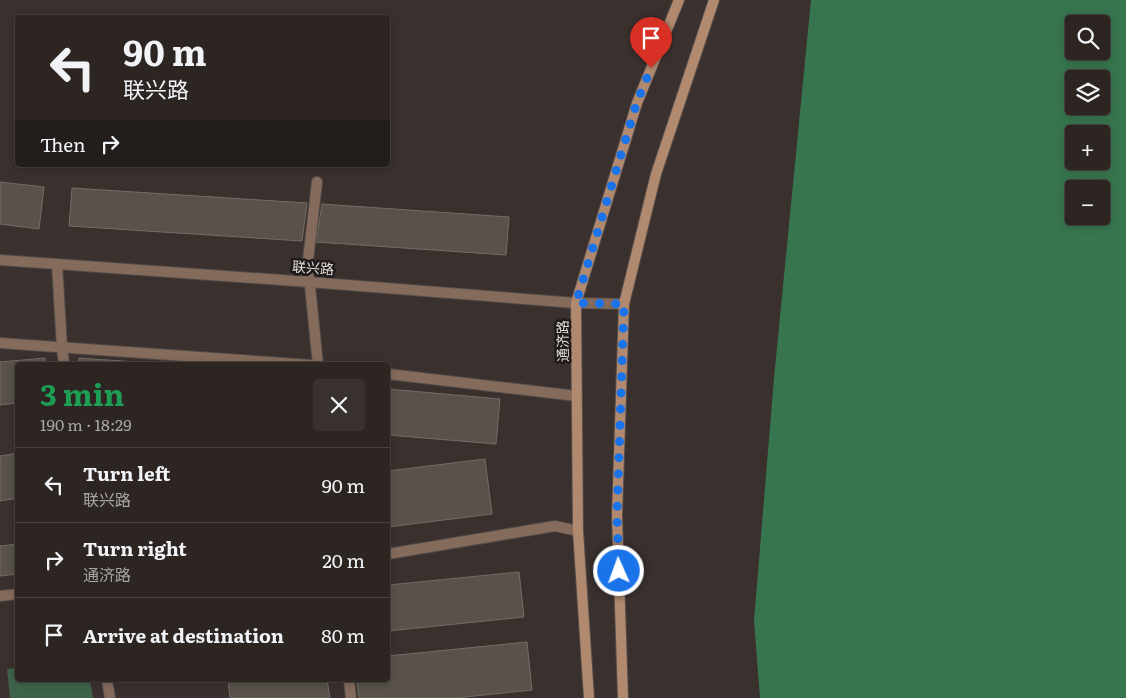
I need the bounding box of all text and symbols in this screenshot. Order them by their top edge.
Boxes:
map controls [1065,15,1110,225]
button: search [1065,15,1110,60]
pin [630,17,672,68]
icon: arrive [637,24,665,52]
text: 90 m [123,25,207,77]
icon: left [40,35,105,100]
button: layers [1065,70,1110,115]
text: 联兴路 [123,72,189,105]
button: + [1065,125,1110,170]
text: Then [40,130,86,158]
icon: right [96,130,124,158]
button: − [1065,180,1110,225]
street label: 联兴路 [291,256,335,278]
street label: 通济路 [552,320,572,362]
text: 3 min [40,371,124,415]
button: close [313,379,365,431]
text: 190 m · 18:29 [40,412,132,436]
text: Turn left [83,459,170,487]
icon: left [40,471,68,499]
text: 90 m [322,471,365,499]
text: 联兴路 [83,487,131,511]
text: Turn right [83,534,187,562]
position arrow [592,544,644,596]
icon: right [40,546,68,574]
text: 20 m [322,546,365,574]
text: 通济路 [83,562,131,586]
icon: arrive [40,621,68,649]
text: Arrive at destination [83,621,284,649]
text: 80 m [321,621,365,649]

